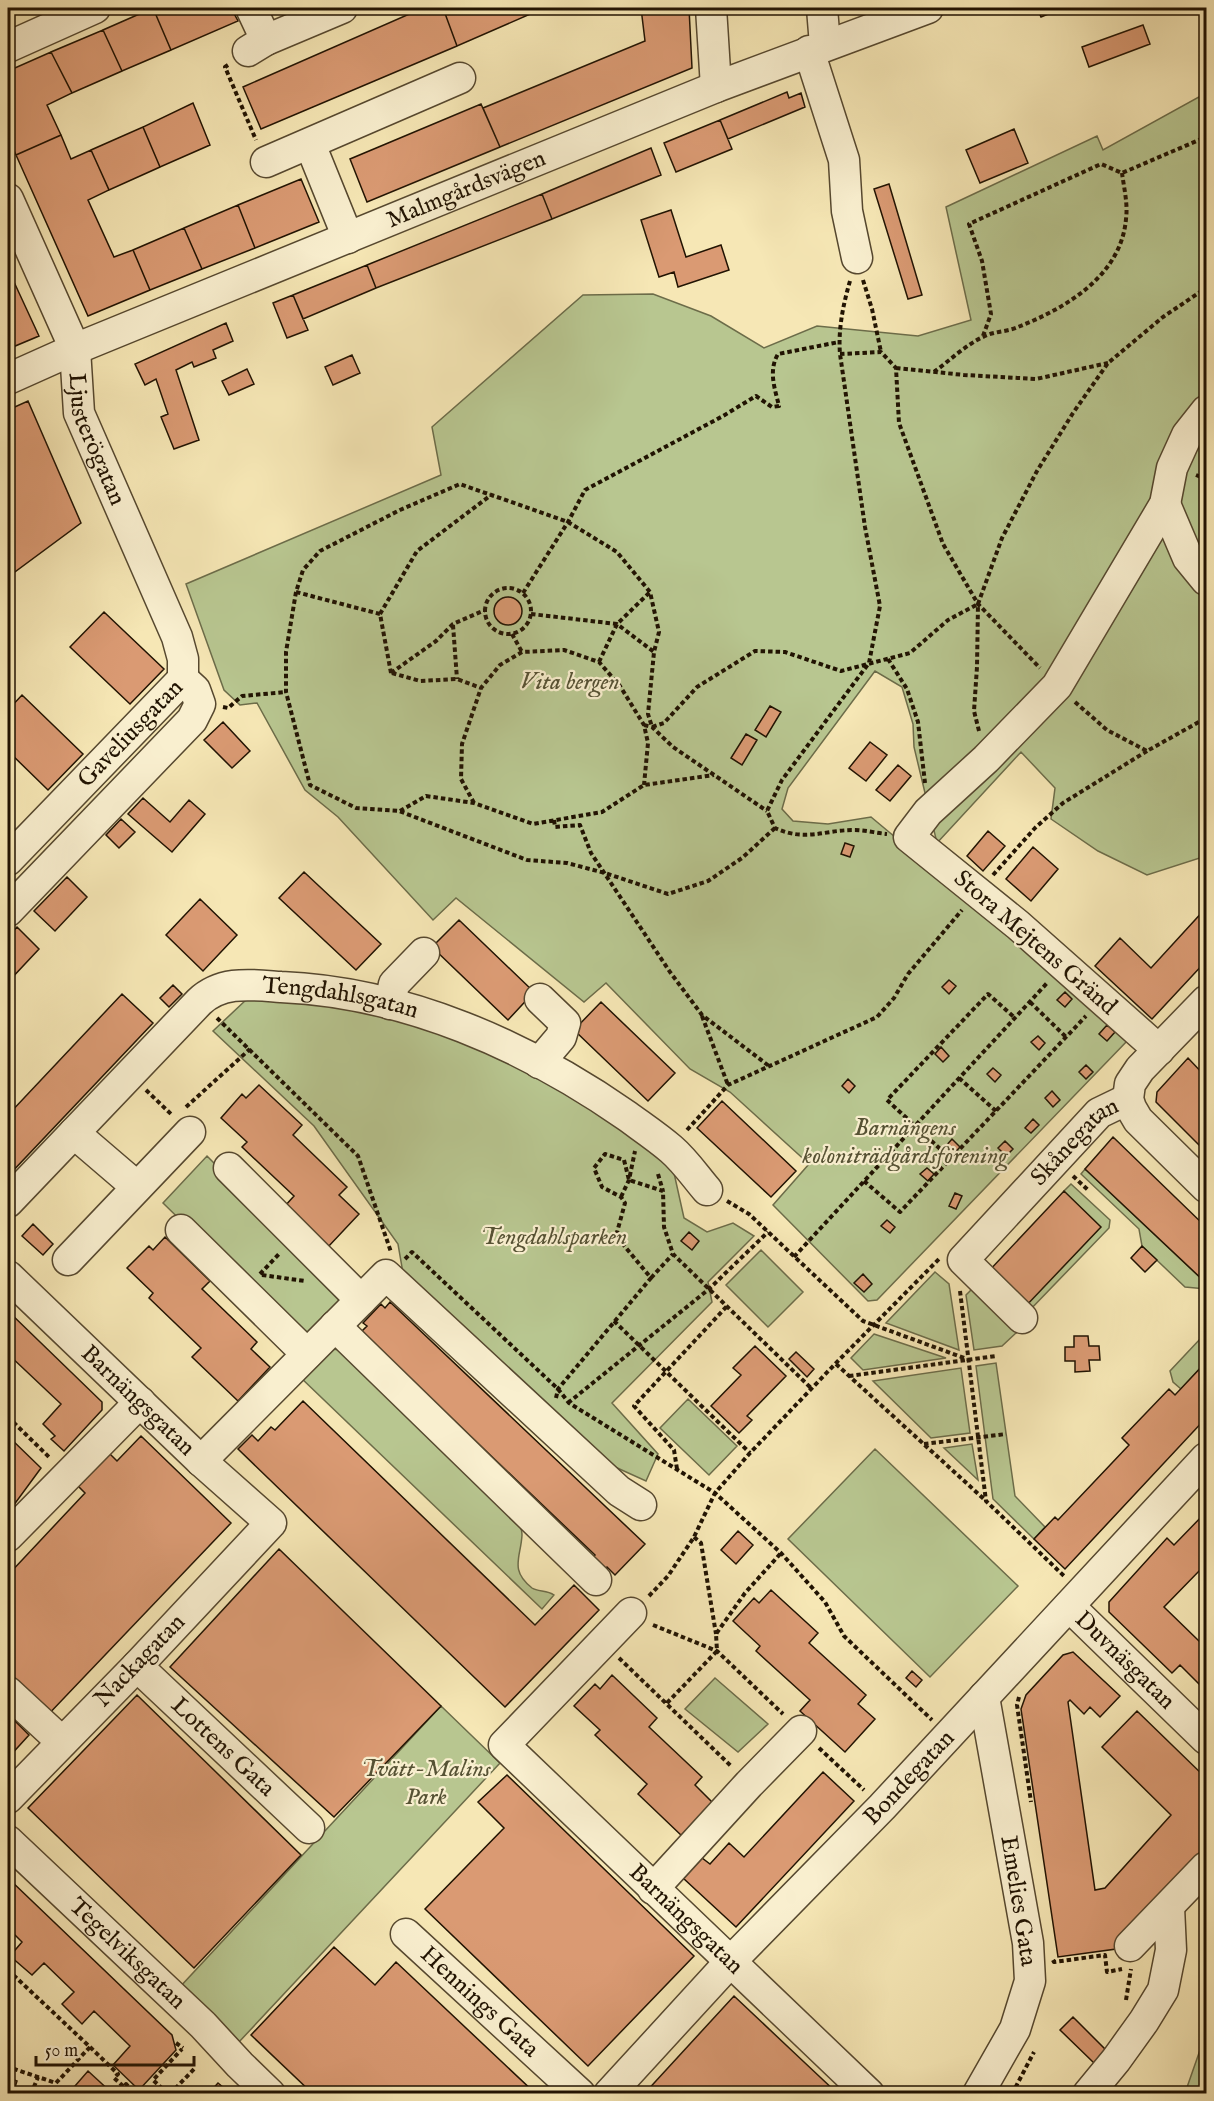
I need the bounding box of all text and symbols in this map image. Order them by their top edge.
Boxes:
street label: Malmgårdsvägen [382,143,551,235]
street label: Ljusterögatan [61,372,133,510]
park label: Vita bergen [520,667,620,698]
street label: Gaveliusgatan [71,672,190,794]
street label: Stora Mejtens Gränd [947,864,1123,1023]
street label: Tengdahlsgatan [261,970,422,1026]
street label: Skånegatan [1024,1090,1124,1193]
park label: Barnängens koloniträdgårdsförening [802,1113,1008,1172]
park label: Tengdahlsparken [481,1222,627,1253]
street label: Barnängsgatan [74,1338,202,1463]
street label: Duvnäsgatan [1068,1604,1182,1716]
street label: Nackagatan [88,1607,193,1714]
street label: Lottens Gata [164,1690,282,1804]
street label: Bondegatan [857,1723,961,1832]
park label: Tvätt-Malins Park [361,1754,492,1813]
street label: Emelies Gata [992,1834,1044,1969]
street label: Barnängsgatan [622,1857,750,1981]
street label: Tegelviksgatan [62,1891,193,2016]
street label: Hennings Gata [414,1939,546,2065]
scale bar [36,2029,194,2067]
text: 50 m [45,2040,78,2063]

